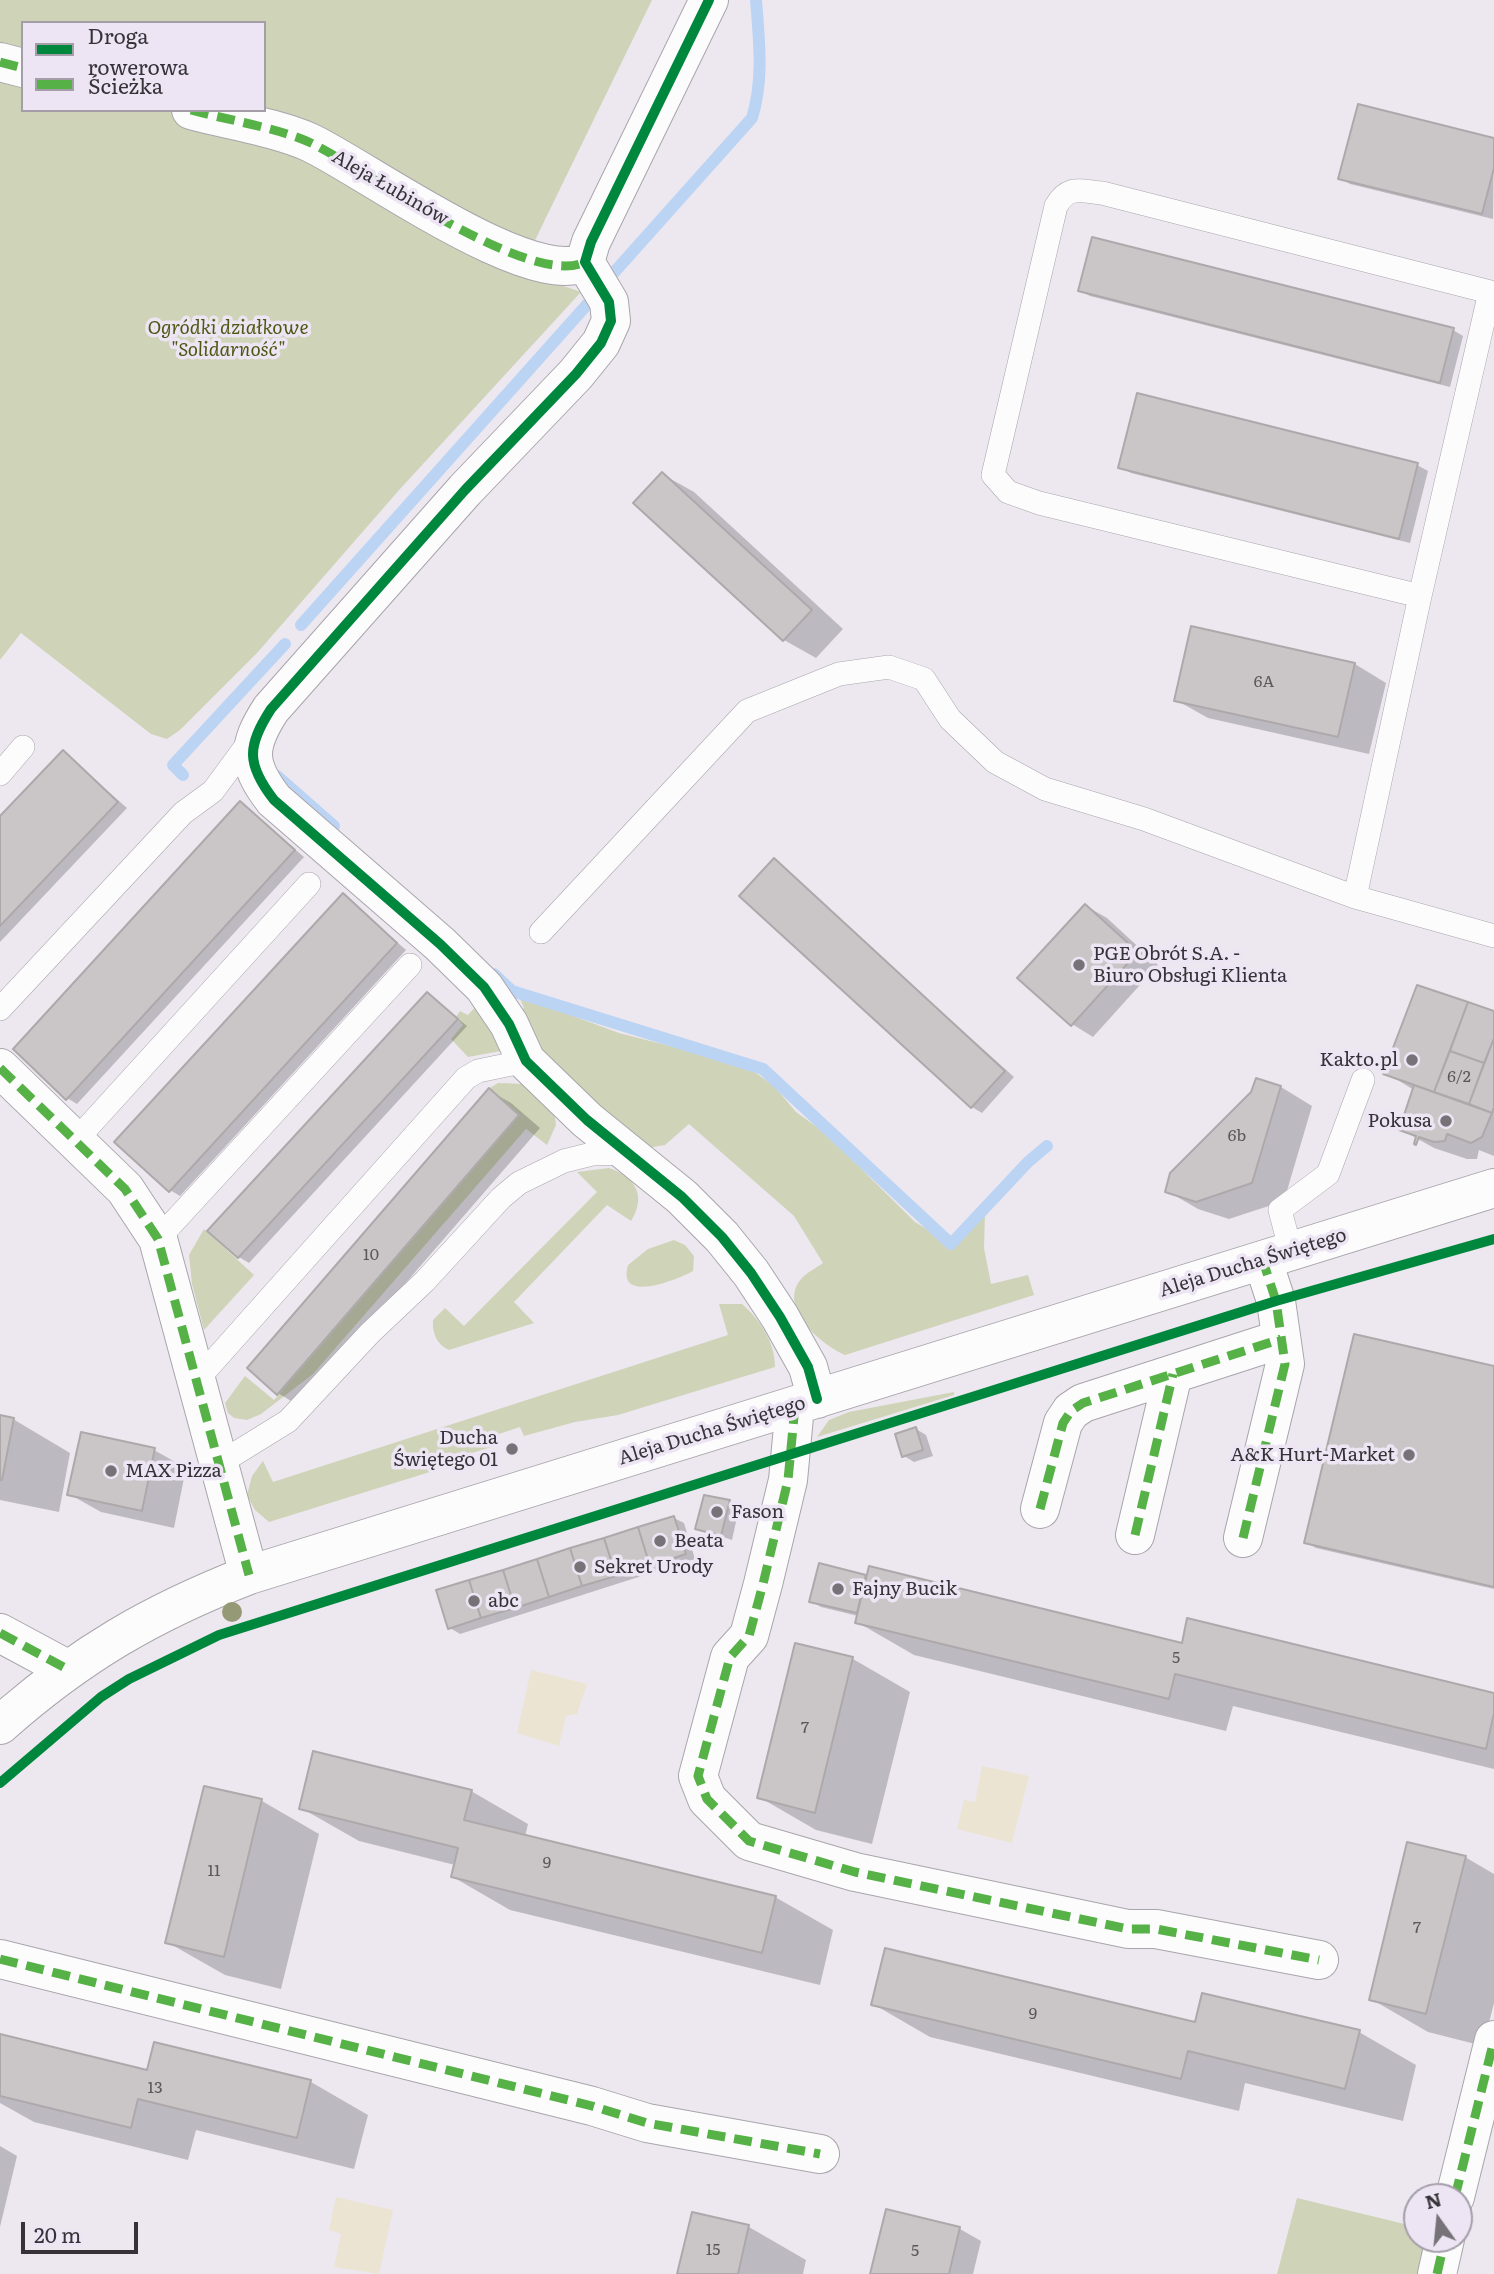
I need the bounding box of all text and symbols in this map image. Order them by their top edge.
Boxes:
text: Droga rowerowa [88,19,189,81]
legend [21,21,266,112]
text: Ścieżka [88,69,163,100]
street label: Aleja Łubinów [328,145,452,231]
park label: Ogródki działkowe "Solidarność" [147,317,309,361]
house number: 6A [1254,672,1274,692]
place label: PGE Obrót S.A. - Biuro Obsługi Klienta [1093,943,1287,987]
marker: PGE Obrót S.A. - Biuro Obsługi Klienta [1071,957,1087,973]
place label: Kakto.pl [1320,1049,1398,1071]
marker: Kakto.pl [1404,1052,1420,1068]
house number: 6/2 [1447,1067,1471,1087]
place label: Pokusa [1367,1110,1432,1132]
marker: Pokusa [1438,1113,1454,1129]
house number: 6b [1228,1126,1246,1146]
street label: Aleja Ducha Świętego [1157,1224,1349,1302]
house number: 10 [363,1245,379,1265]
street label: Aleja Ducha Świętego [616,1392,808,1470]
place label: Ducha Świętego 01 [393,1427,498,1471]
marker: Ducha Świętego 01 [504,1441,520,1457]
place label: A&K Hurt-Market [1231,1444,1395,1466]
marker: A&K Hurt-Market [1401,1447,1417,1463]
place label: MAX Pizza [125,1460,222,1482]
marker: MAX Pizza [103,1463,119,1479]
place label: Fason [731,1501,784,1523]
marker: Fason [709,1504,725,1520]
place label: Beata [674,1530,724,1552]
marker: Beata [652,1533,668,1549]
place label: Sekret Urody [594,1556,713,1578]
marker: Sekret Urody [572,1559,588,1575]
place label: Fajny Bucik [852,1578,957,1600]
marker: Fajny Bucik [830,1581,846,1597]
place label: abc [488,1590,519,1612]
marker: abc [466,1593,482,1609]
house number: 5 [1172,1648,1180,1668]
house number: 7 [801,1718,809,1738]
house number: 9 [543,1853,551,1873]
house number: 11 [207,1861,221,1881]
house number: 7 [1413,1918,1421,1938]
house number: 9 [1029,2004,1037,2024]
house number: 13 [147,2078,163,2098]
north arrow [1403,2183,1473,2253]
text: N [1422,2184,1444,2215]
scale bar [24,2208,142,2252]
text: 20 m [34,2218,81,2249]
house number: 15 [706,2240,720,2260]
house number: 5 [911,2241,919,2261]

